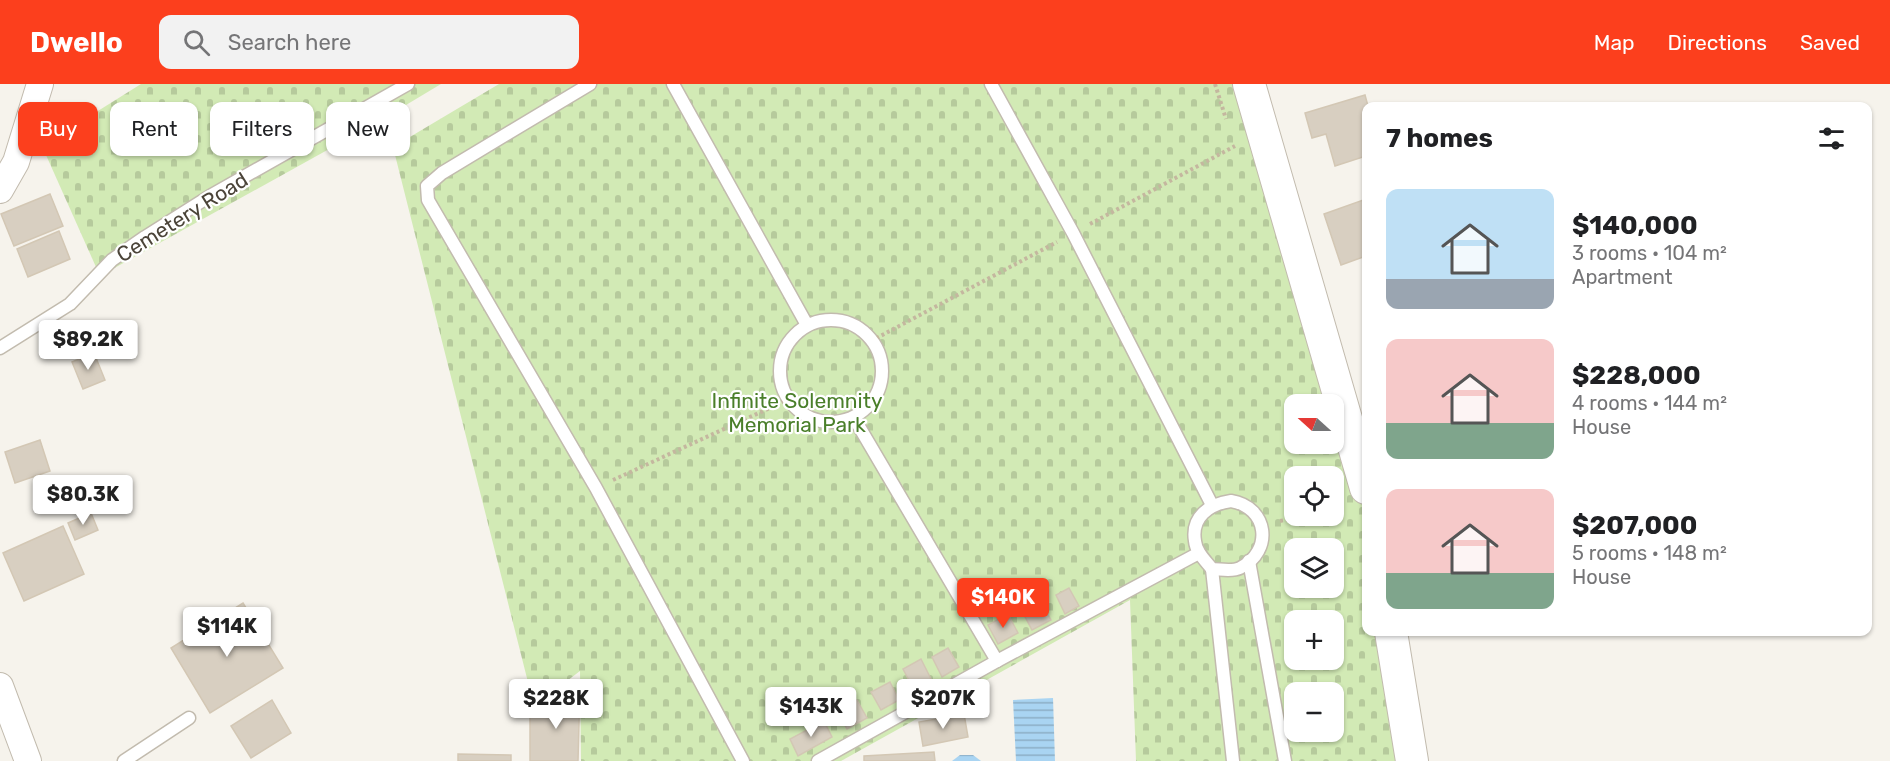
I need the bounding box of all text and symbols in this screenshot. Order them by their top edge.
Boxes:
search box [159,15,579,69]
text: Dwello [30,26,123,59]
icon: search [180,26,213,59]
text: Search here [228,29,351,56]
text: Map [1594,30,1635,55]
text: Directions [1668,30,1767,55]
text: Saved [1800,30,1860,55]
chip: Buy [18,102,98,156]
chip: Rent [110,102,198,156]
chip: Filters [210,102,314,156]
chip: New [326,102,410,156]
icon: filters [1815,122,1848,155]
text: 7 homes [1386,123,1493,154]
street label: Cemetery Road [112,167,252,267]
text: $140,000 [1572,210,1698,241]
icon: home [1434,213,1506,285]
text: 3 rooms · 104 m² [1572,241,1727,265]
text: Apartment [1572,265,1673,289]
pin: $89.2K [39,320,137,371]
text: $89.2K [53,327,123,351]
text: $228,000 [1572,360,1701,391]
icon: home [1434,363,1506,435]
park label: Infinite Solemnity Memorial Park [711,388,883,437]
text: 4 rooms · 144 m² [1572,391,1727,415]
north arrow [1284,394,1344,454]
map controls [1284,394,1344,742]
text: House [1572,415,1631,439]
button: locate [1284,466,1344,526]
pin: $80.3K [34,475,132,526]
text: $80.3K [47,482,119,506]
text: $207,000 [1572,510,1697,541]
icon: home [1434,513,1506,585]
button: layers [1284,538,1344,598]
text: 5 rooms · 148 m² [1572,541,1727,565]
text: House [1572,565,1631,589]
pin: $140K [961,578,1045,629]
text: $140K [971,585,1035,609]
pin: $114K [185,607,269,658]
button: + [1284,610,1344,670]
text: $114K [197,614,257,638]
pin: $228K [514,679,598,730]
pin: $207K [901,679,985,730]
button: − [1284,682,1344,742]
text: $228K [523,686,589,710]
text: $207K [911,686,975,710]
pin: $143K [769,687,853,738]
text: $143K [779,694,843,718]

